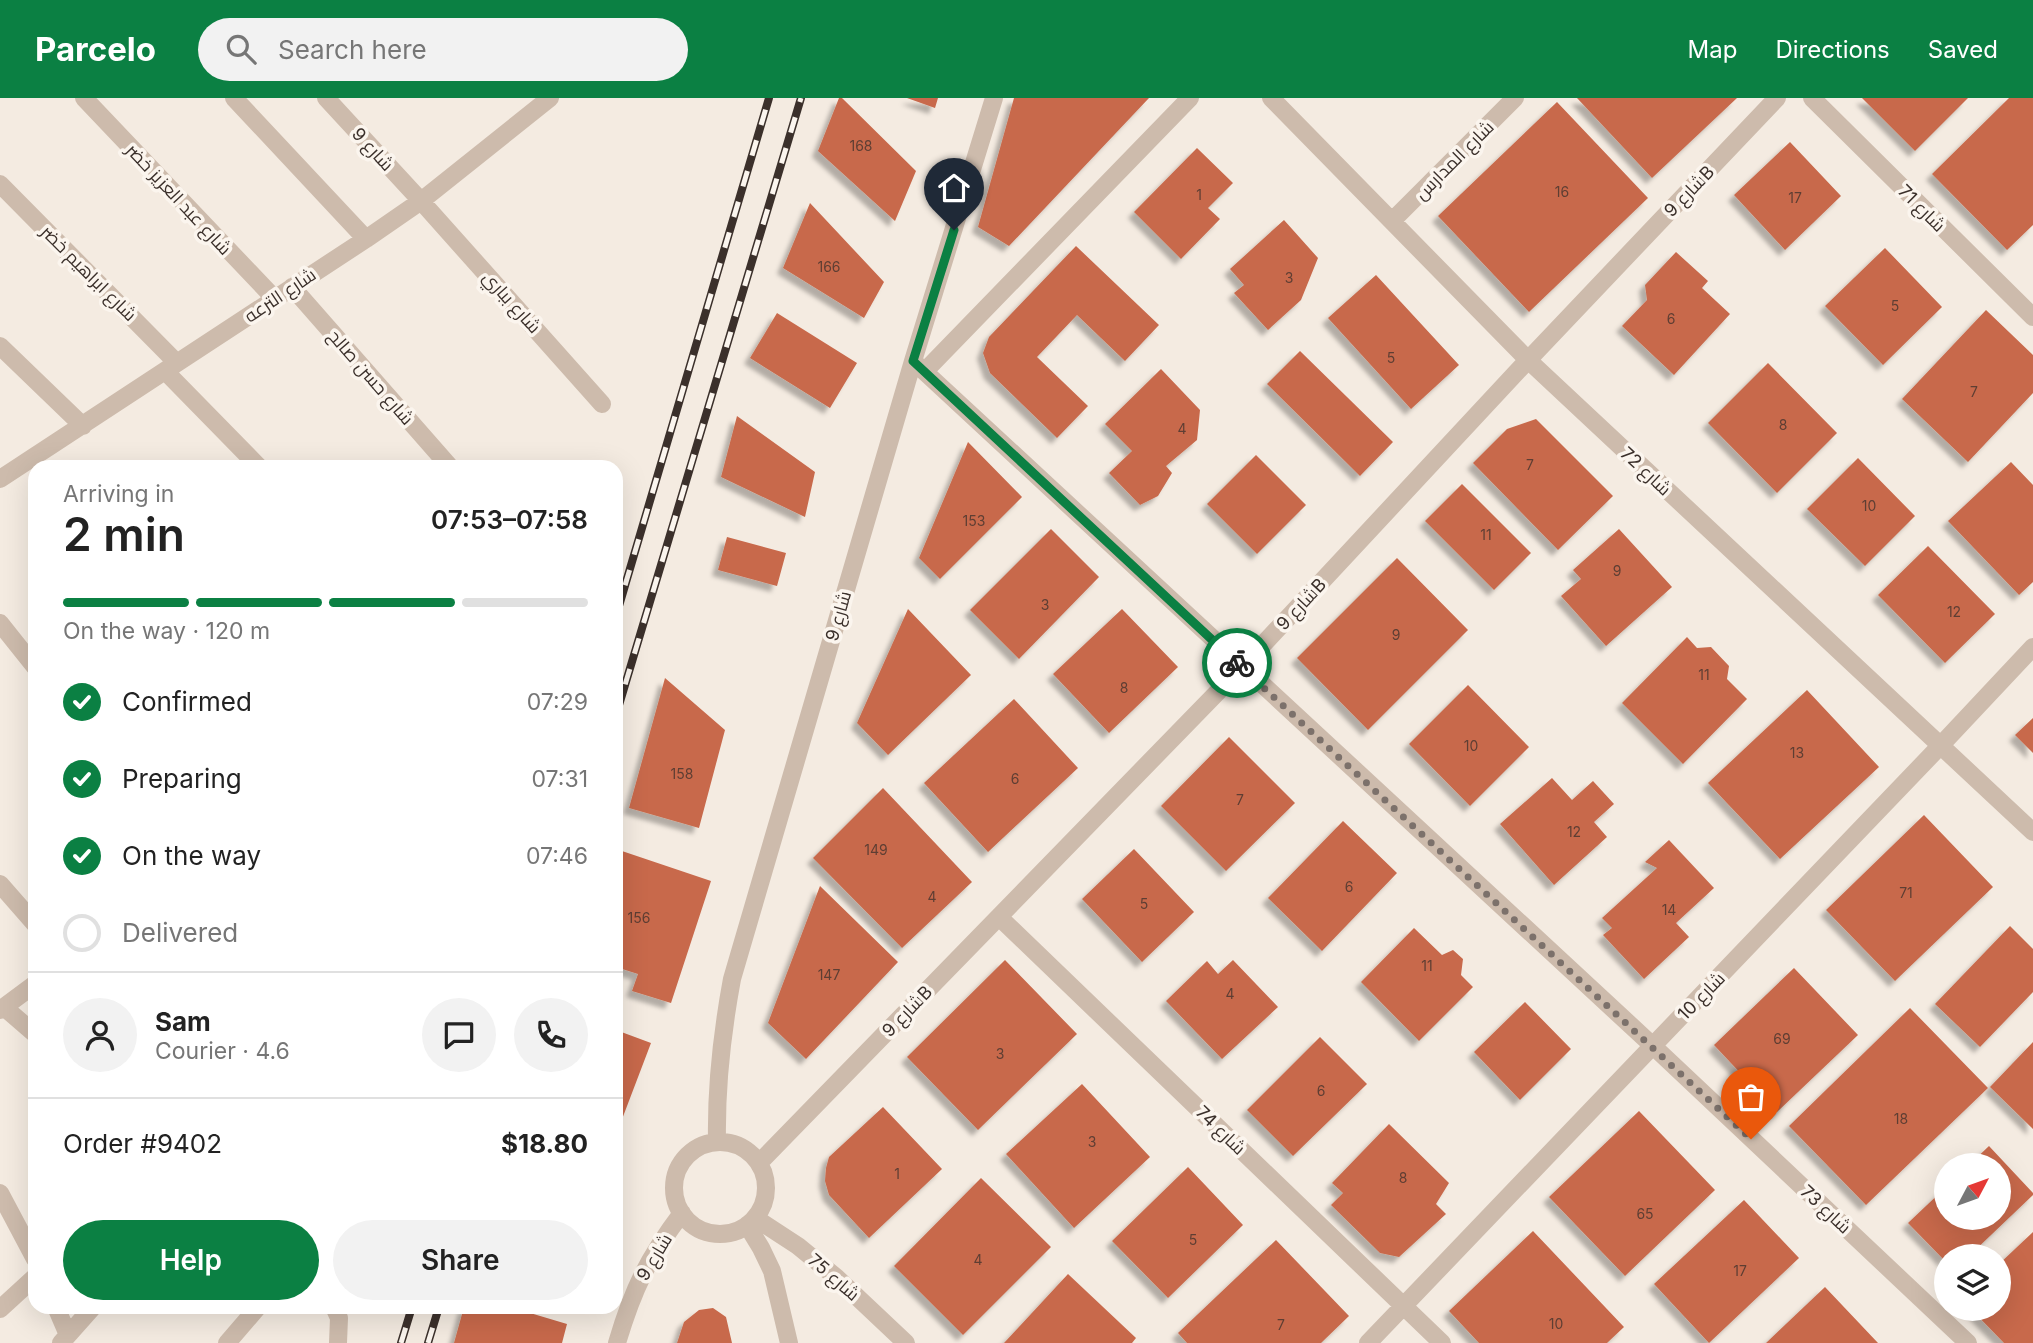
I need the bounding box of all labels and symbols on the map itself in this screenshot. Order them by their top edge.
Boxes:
street label: شارع المدارس [1410,116,1499,205]
street label: شارع 9 [346,123,398,176]
house number: 168 [849,137,873,154]
street label: شارع عبد العزيز خضر [120,138,236,260]
pin [924,158,984,230]
street label: شارع 9B [1660,161,1720,222]
street label: شارع 71 [1893,180,1950,237]
house number: 16 [1555,183,1569,200]
house number: 1 [1196,186,1202,203]
house number: 17 [1788,189,1802,206]
street label: شارع ابراهيم خضر [35,220,141,327]
house number: 166 [817,258,841,275]
street label: شارع الترعه [240,264,321,328]
street label: شارع بباري [476,267,545,340]
house number: 3 [1285,269,1293,286]
house number: 5 [1891,297,1899,314]
house number: 6 [1667,310,1675,327]
street label: شارع حسن صالح [323,325,418,430]
house number: 5 [1387,349,1395,366]
house number: 7 [1970,383,1978,400]
house number: 8 [1779,416,1787,433]
house number: 4 [1177,420,1187,437]
street label: شارع 72 [1615,442,1676,501]
house number: 7 [1526,456,1534,473]
house number: 10 [1862,497,1876,514]
house number: 153 [963,512,985,529]
house number: 11 [1480,526,1492,543]
house number: 9 [1613,562,1621,579]
street label: شارع 9B [1272,574,1332,636]
street label: شارع 9 [821,589,857,644]
house number: 3 [1041,596,1049,613]
house number: 12 [1947,603,1961,620]
house number: 9 [1392,626,1400,643]
courier [1202,628,1272,698]
house number: 11 [1698,666,1710,683]
house number: 8 [1120,679,1128,696]
house number: 10 [1464,737,1478,754]
house number: 13 [1790,744,1804,761]
house number: 158 [671,765,693,782]
house number: 6 [1011,770,1019,787]
house number: 7 [1236,791,1244,808]
house number: 12 [1567,823,1581,840]
house number: 149 [864,841,888,858]
house number: 6 [1345,878,1353,895]
house number: 71 [1899,884,1913,901]
house number: 4 [927,888,937,905]
house number: 5 [1140,895,1148,912]
house number: 14 [1662,901,1676,918]
house number: 156 [628,909,650,926]
house number: 11 [1421,957,1433,974]
house number: 147 [818,966,840,983]
street label: شارع 10 [1673,968,1730,1026]
street label: شارع 9B [878,981,938,1042]
house number: 4 [1225,985,1235,1002]
house number: 69 [1773,1030,1791,1047]
house number: 3 [996,1045,1004,1062]
pin [1721,1067,1781,1139]
house number: 6 [1317,1082,1325,1099]
street label: شارع 74 [1190,1101,1250,1160]
house number: 18 [1894,1110,1908,1127]
house number: 3 [1088,1133,1096,1150]
north arrow [1934,1153,2011,1230]
house number: 1 [894,1165,900,1182]
house number: 8 [1399,1169,1407,1186]
street label: شارع 73 [1795,1181,1855,1239]
house number: 65 [1636,1205,1654,1222]
street label: شارع 9 [632,1230,678,1285]
house number: 5 [1189,1231,1197,1248]
street label: شارع 75 [803,1249,864,1306]
house number: 4 [973,1251,983,1268]
house number: 17 [1733,1262,1747,1279]
house number: 10 [1549,1315,1563,1332]
house number: 7 [1277,1316,1285,1333]

